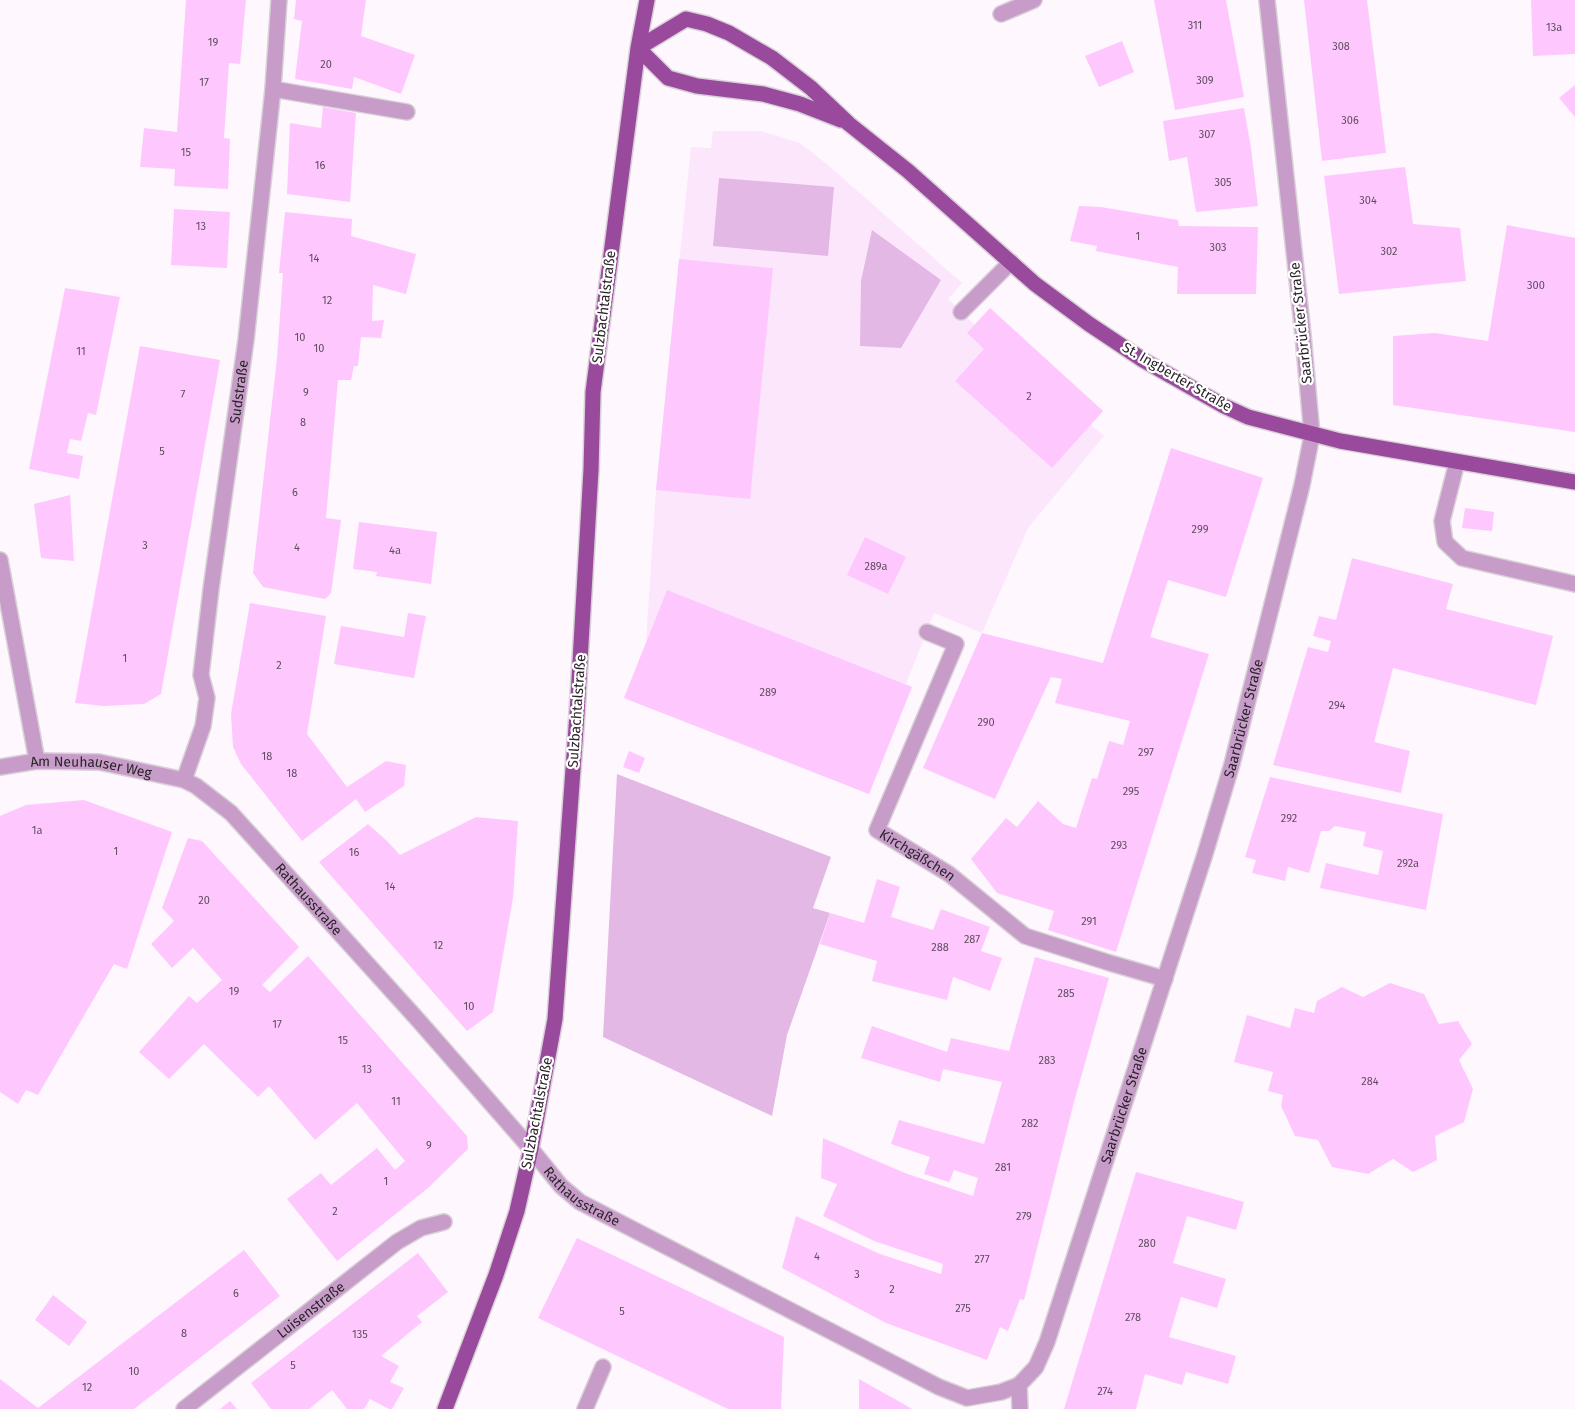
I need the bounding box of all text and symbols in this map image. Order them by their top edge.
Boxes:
house number: 311 [1188,19,1202,32]
house number: 13a [1546,21,1562,34]
house number: 19 [208,36,218,49]
house number: 308 [1332,40,1350,53]
house number: 20 [320,58,332,71]
house number: 309 [1196,74,1214,87]
house number: 17 [199,76,209,89]
house number: 306 [1341,114,1359,127]
house number: 307 [1199,128,1215,141]
house number: 15 [181,146,192,159]
house number: 16 [315,159,325,172]
house number: 305 [1214,176,1232,189]
house number: 304 [1359,194,1377,207]
house number: 13 [196,220,206,233]
house number: 1 [1136,230,1140,243]
house number: 303 [1209,241,1227,254]
house number: 302 [1381,245,1397,258]
street label: Sulzbachtalstraße [589,250,619,364]
house number: 14 [309,252,319,265]
street label: Saarbrücker Straße [1286,262,1316,384]
house number: 300 [1527,279,1545,292]
house number: 12 [322,294,332,307]
house number: 10 [295,331,305,344]
street label: St. Ingberter Straße [1119,339,1235,415]
house number: 10 [314,342,324,355]
house number: 11 [76,345,86,358]
street label: Sudstraße [226,359,252,425]
house number: 9 [303,386,309,399]
house number: 7 [181,388,186,401]
house number: 2 [1026,390,1032,403]
house number: 8 [300,416,306,429]
house number: 5 [159,445,165,458]
house number: 6 [292,486,298,499]
house number: 299 [1192,523,1209,536]
house number: 3 [142,539,148,552]
house number: 4 [294,541,300,554]
house number: 4a [389,544,401,557]
house number: 289a [865,560,887,573]
house number: 1 [123,652,127,665]
street label: Sulzbachtalstraße [565,654,589,768]
street label: Saarbrücker Straße [1220,657,1267,780]
house number: 2 [276,659,282,672]
house number: 289 [759,686,777,699]
house number: 294 [1329,699,1346,712]
house number: 290 [977,716,995,729]
house number: 297 [1138,746,1154,759]
house number: 18 [262,750,272,763]
street label: Am Neuhauser Weg [29,752,154,782]
house number: 18 [287,767,297,780]
house number: 295 [1123,785,1140,798]
house number: 292 [1281,812,1297,825]
house number: 1a [32,824,42,837]
street label: Kirchgäßchen [877,825,959,884]
house number: 293 [1111,839,1127,852]
house number: 1 [114,845,118,858]
house number: 16 [349,846,359,859]
house number: 292a [1397,857,1419,870]
street label: Rathausstraße [272,859,346,939]
house number: 14 [385,880,395,893]
house number: 20 [198,894,210,907]
house number: 291 [1081,915,1097,928]
house number: 287 [964,933,980,946]
house number: 12 [433,939,443,952]
house number: 288 [931,941,949,954]
house number: 19 [229,985,239,998]
house number: 285 [1057,987,1075,1000]
house number: 10 [464,1000,474,1013]
house number: 17 [272,1018,282,1031]
house number: 15 [338,1034,349,1047]
street label: Saarbrücker Straße [1097,1045,1151,1166]
house number: 283 [1039,1054,1056,1067]
street label: Sulzbachtalstraße [518,1056,556,1170]
house number: 13 [362,1063,372,1076]
house number: 284 [1361,1075,1379,1088]
house number: 11 [391,1095,401,1108]
house number: 282 [1022,1117,1038,1130]
house number: 9 [426,1139,432,1152]
house number: 281 [995,1161,1011,1174]
street label: Rathausstraße [540,1163,623,1230]
house number: 1 [384,1175,388,1188]
house number: 2 [332,1205,338,1218]
house number: 279 [1016,1210,1032,1223]
house number: 280 [1138,1237,1156,1250]
house number: 4 [814,1250,820,1263]
house number: 277 [974,1253,990,1266]
house number: 3 [854,1268,860,1281]
street label: Luisenstraße [273,1278,348,1341]
house number: 2 [889,1283,895,1296]
house number: 6 [233,1287,239,1300]
house number: 275 [955,1302,971,1315]
house number: 5 [619,1305,625,1318]
house number: 278 [1125,1311,1141,1324]
house number: 8 [181,1327,187,1340]
house number: 135 [352,1328,368,1341]
house number: 5 [290,1359,296,1372]
house number: 10 [129,1365,139,1378]
house number: 12 [82,1381,92,1394]
house number: 274 [1097,1385,1113,1398]

